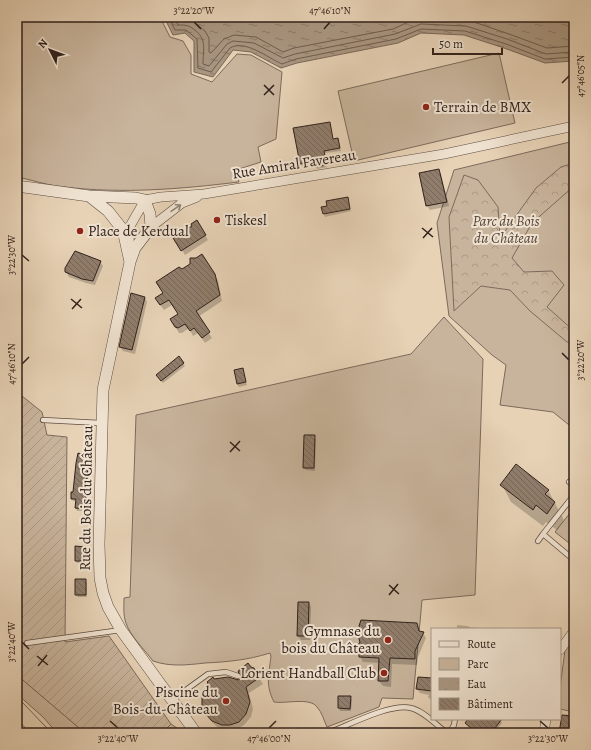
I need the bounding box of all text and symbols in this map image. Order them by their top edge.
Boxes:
text: 3°22'20"W [174,4,215,17]
text: 47°46'10"N [309,4,351,17]
north arrow [30,30,70,70]
scale bar [433,30,502,56]
text: N [35,36,51,52]
text: 50 m [439,36,463,52]
text: 47°46'05"N [574,55,587,97]
place label: Terrain de BMX [434,97,531,117]
marker: Terrain de BMX [421,102,431,112]
street label: Rue Amiral Favereau [231,144,358,184]
one-way arrow [170,204,181,212]
place label: Tiskesl [225,210,267,230]
park label: Parc du Bois du Château [472,211,540,248]
marker: Tiskesl [212,215,222,225]
place label: Place de Kerdual [88,221,189,241]
marker: Place de Kerdual [75,226,85,236]
text: 3°22'30"W [5,234,18,275]
text: 3°22'20"W [574,339,587,380]
text: 47°46'10"N [5,343,18,385]
street label: Rue du Bois du Château [75,424,97,571]
text: 3°22'40"W [5,621,18,662]
place label: Gymnase du bois du Château [281,621,381,658]
legend [431,628,561,720]
marker: Gymnase du bois du Château [383,635,393,645]
text: Route [467,636,496,652]
text: Parc [467,656,489,672]
place label: Lorient Handball Club [240,663,376,683]
marker: Lorient Handball Club [379,668,389,678]
text: Eau [467,676,486,692]
place label: Piscine du Bois-du-Château [113,682,219,719]
marker: Piscine du Bois-du-Château [221,696,231,706]
text: Bâtiment [467,696,513,712]
text: 3°22'40"W [98,732,139,745]
text: 47°46'00"N [247,732,291,745]
text: 3°22'30"W [528,732,569,745]

